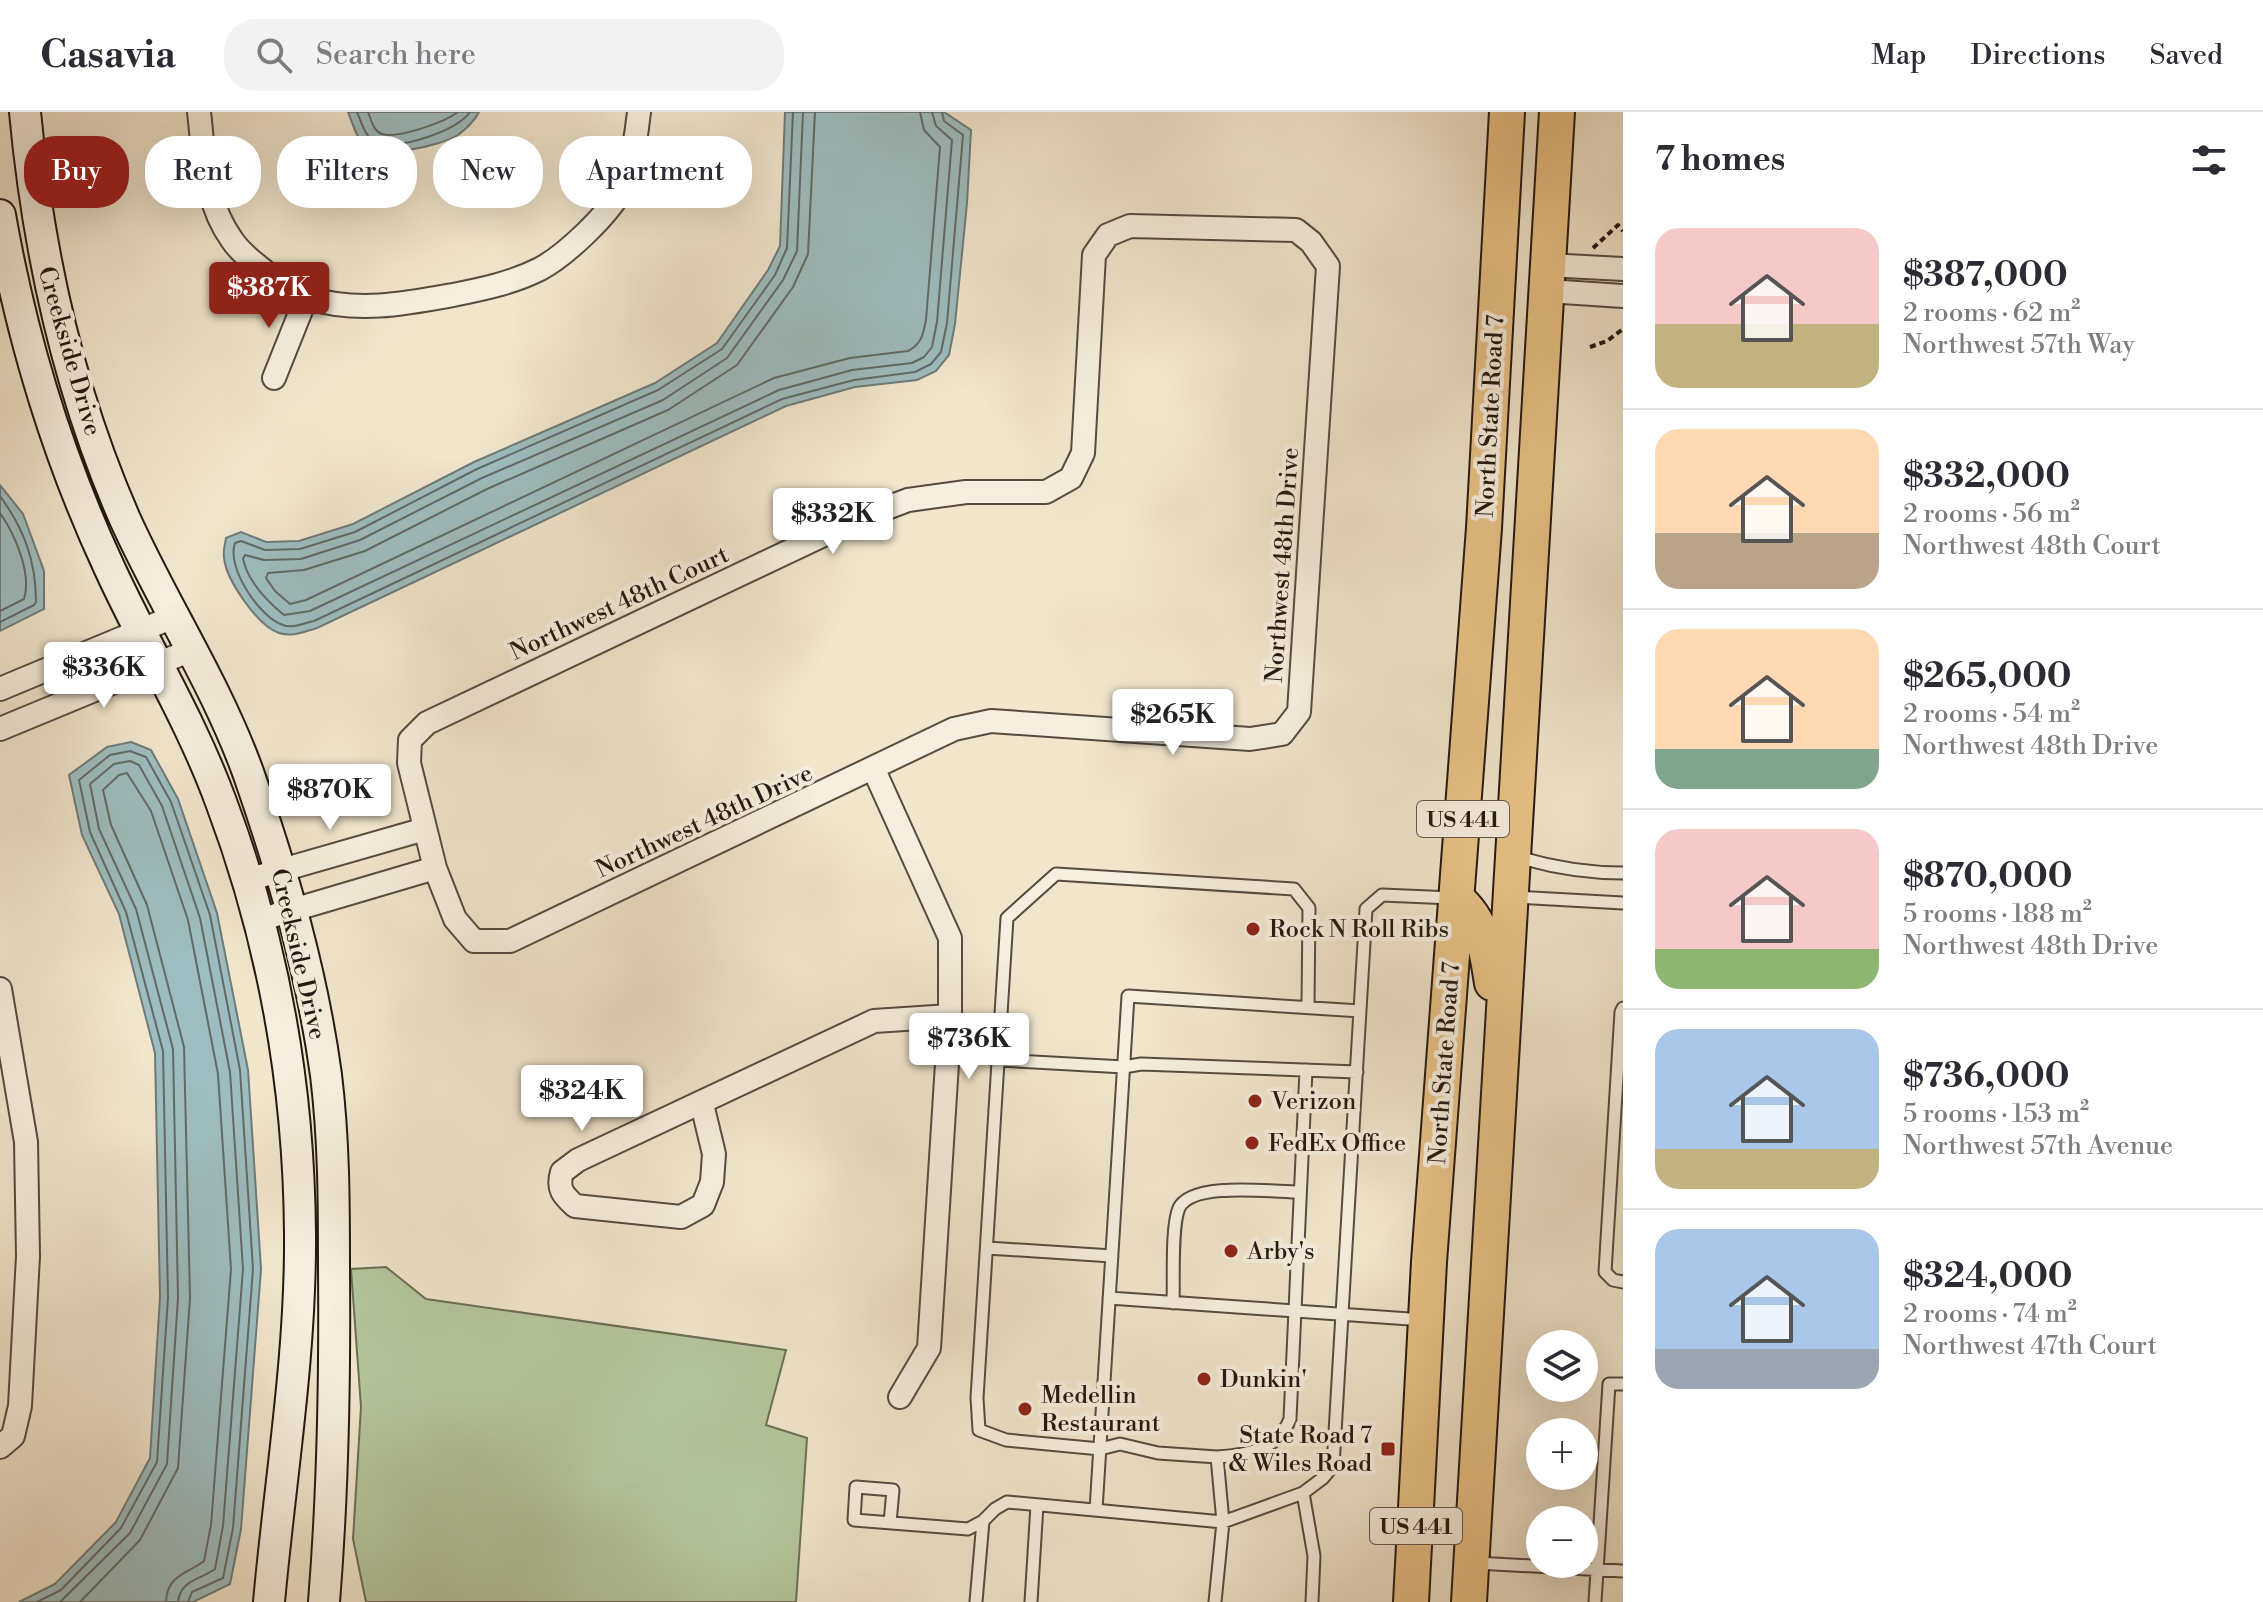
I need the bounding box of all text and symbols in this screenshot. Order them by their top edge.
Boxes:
search box [224,19,784,91]
text: Casavia [40,32,176,79]
icon: search [252,33,296,77]
text: Search here [316,36,476,74]
text: Map [1871,38,1926,73]
text: Directions [1970,38,2105,73]
text: Saved [2149,38,2223,73]
chip: Buy [24,136,129,208]
chip: Rent [145,136,261,208]
chip: Filters [277,136,417,208]
chip: New [433,136,543,208]
chip: Apartment [559,136,752,208]
icon: filters [2187,138,2231,182]
text: 7 homes [1655,139,1785,181]
text: $387,000 [1903,255,2068,297]
icon: home [1719,260,1815,356]
pin: $387K [213,262,325,330]
street label: Creekside Drive [31,263,108,439]
text: $387K [227,272,311,304]
text: 2 rooms · 62 m² [1903,297,2080,329]
street label: North State Road 7 [1471,314,1511,518]
text: Northwest 57th Way [1903,329,2135,361]
street label: Northwest 48th Drive [1260,446,1306,684]
text: $332,000 [1903,456,2070,498]
icon: home [1719,461,1815,557]
pin: $332K [777,488,889,556]
text: $332K [791,498,875,530]
text: 2 rooms · 56 m² [1903,498,2080,530]
text: Northwest 48th Court [1903,530,2161,562]
street label: Northwest 48th Court [505,540,734,668]
pin: $336K [48,642,160,710]
text: $336K [62,652,146,684]
text: $265,000 [1903,656,2072,698]
icon: home [1719,661,1815,757]
pin: $265K [1117,689,1229,757]
text: 2 rooms · 54 m² [1903,698,2080,730]
text: $265K [1130,699,1216,731]
text: Northwest 48th Drive [1903,730,2159,762]
street label: Northwest 48th Drive [591,758,818,885]
pin: $870K [274,764,386,832]
text: $870K [287,774,373,806]
road number: US 441 [1417,801,1509,837]
text: $870,000 [1903,856,2073,898]
icon: home [1719,861,1815,957]
street label: Creekside Drive [264,866,332,1043]
text: 5 rooms · 188 m² [1903,898,2092,930]
place label: Rock N Roll Ribs [1269,915,1449,945]
marker: Rock N Roll Ribs [1244,920,1262,938]
text: Northwest 48th Drive [1903,930,2159,962]
street label: North State Road 7 [1423,961,1467,1165]
pin: $736K [913,1013,1025,1081]
text: $736K [927,1023,1011,1055]
text: $736,000 [1903,1056,2069,1098]
icon: home [1719,1061,1815,1157]
pin: $324K [526,1065,638,1133]
text: $324K [539,1075,625,1107]
place label: Verizon [1270,1087,1356,1117]
marker: Verizon [1246,1092,1264,1110]
text: 5 rooms · 153 m² [1903,1098,2089,1130]
place label: FedEx Office [1268,1129,1406,1159]
text: Northwest 57th Avenue [1903,1130,2173,1162]
marker: FedEx Office [1243,1134,1261,1152]
place label: Arby's [1246,1237,1315,1267]
marker: Arby's [1222,1242,1240,1260]
text: $324,000 [1903,1256,2073,1298]
icon: home [1719,1261,1815,1357]
text: 2 rooms · 74 m² [1903,1298,2077,1330]
map controls [1526,1330,1598,1578]
button: layers [1526,1330,1598,1402]
text: Northwest 47th Court [1903,1330,2157,1362]
place label: Dunkin' [1220,1365,1307,1395]
marker: Dunkin' [1195,1370,1213,1388]
place label: Medellin Restaurant [1041,1381,1161,1439]
marker: Medellin Restaurant [1016,1400,1034,1418]
button: + [1526,1418,1598,1490]
place label: State Road 7 & Wiles Road [1229,1421,1372,1479]
marker: State Road 7 & Wiles Road [1379,1440,1397,1458]
button: − [1526,1506,1598,1578]
road number: US 441 [1370,1508,1462,1544]

